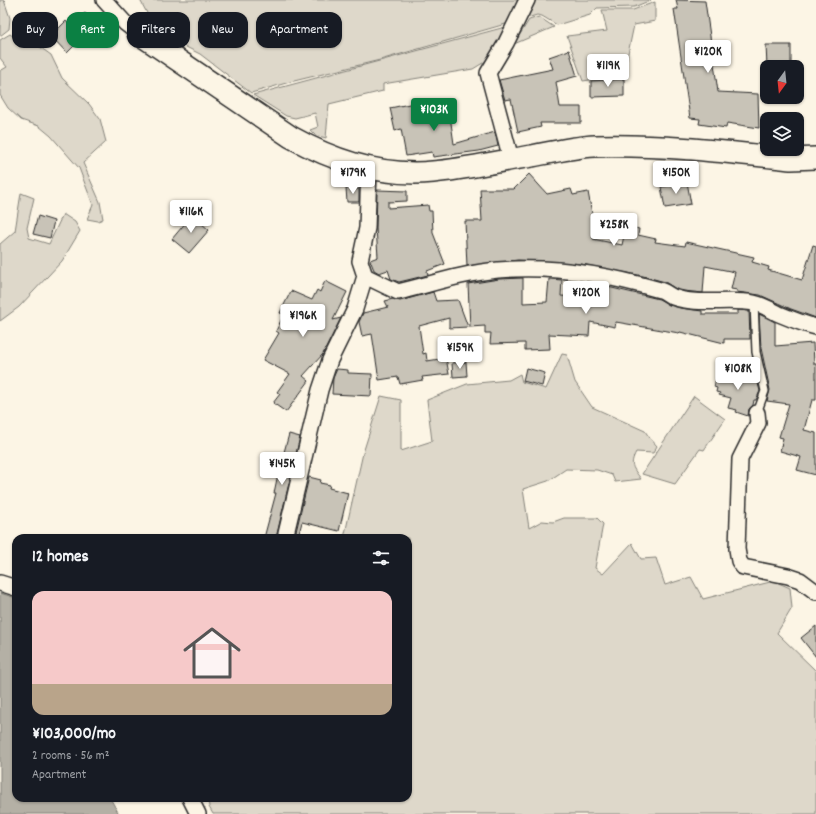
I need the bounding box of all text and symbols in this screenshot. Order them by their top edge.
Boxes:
chip: Buy [12,12,58,48]
chip: Rent [66,12,119,48]
chip: Filters [127,12,190,48]
chip: New [198,12,248,48]
chip: Apartment [256,12,342,48]
pin: ¥120K [680,40,736,74]
text: ¥120K [694,43,722,62]
pin: ¥119K [580,54,636,88]
text: ¥119K [596,57,620,76]
north arrow [760,60,804,104]
map controls [760,60,804,156]
pin: ¥103K [406,98,462,132]
text: ¥103K [420,101,448,120]
button: layers [760,112,804,156]
pin: ¥179K [325,161,381,195]
pin: ¥150K [648,161,704,195]
text: ¥179K [340,164,366,183]
text: ¥150K [662,164,690,183]
pin: ¥116K [163,200,219,234]
text: ¥116K [179,203,203,222]
pin: ¥258K [586,213,642,247]
text: ¥258K [599,216,629,235]
pin: ¥120K [558,281,614,315]
text: ¥120K [572,284,600,303]
pin: ¥196K [275,304,331,338]
text: ¥196K [289,307,317,326]
pin: ¥159K [432,336,488,370]
text: ¥159K [446,339,474,358]
pin: ¥108K [710,357,766,391]
text: ¥108K [724,360,752,379]
pin: ¥145K [254,452,310,486]
text: ¥145K [269,455,295,474]
text: 12 homes [32,546,89,570]
icon: filters [370,547,392,569]
icon: home [176,617,248,689]
text: ¥103,000/mo [32,723,116,747]
text: 2 rooms · 56 m² [32,747,109,766]
text: Apartment [32,766,86,785]

